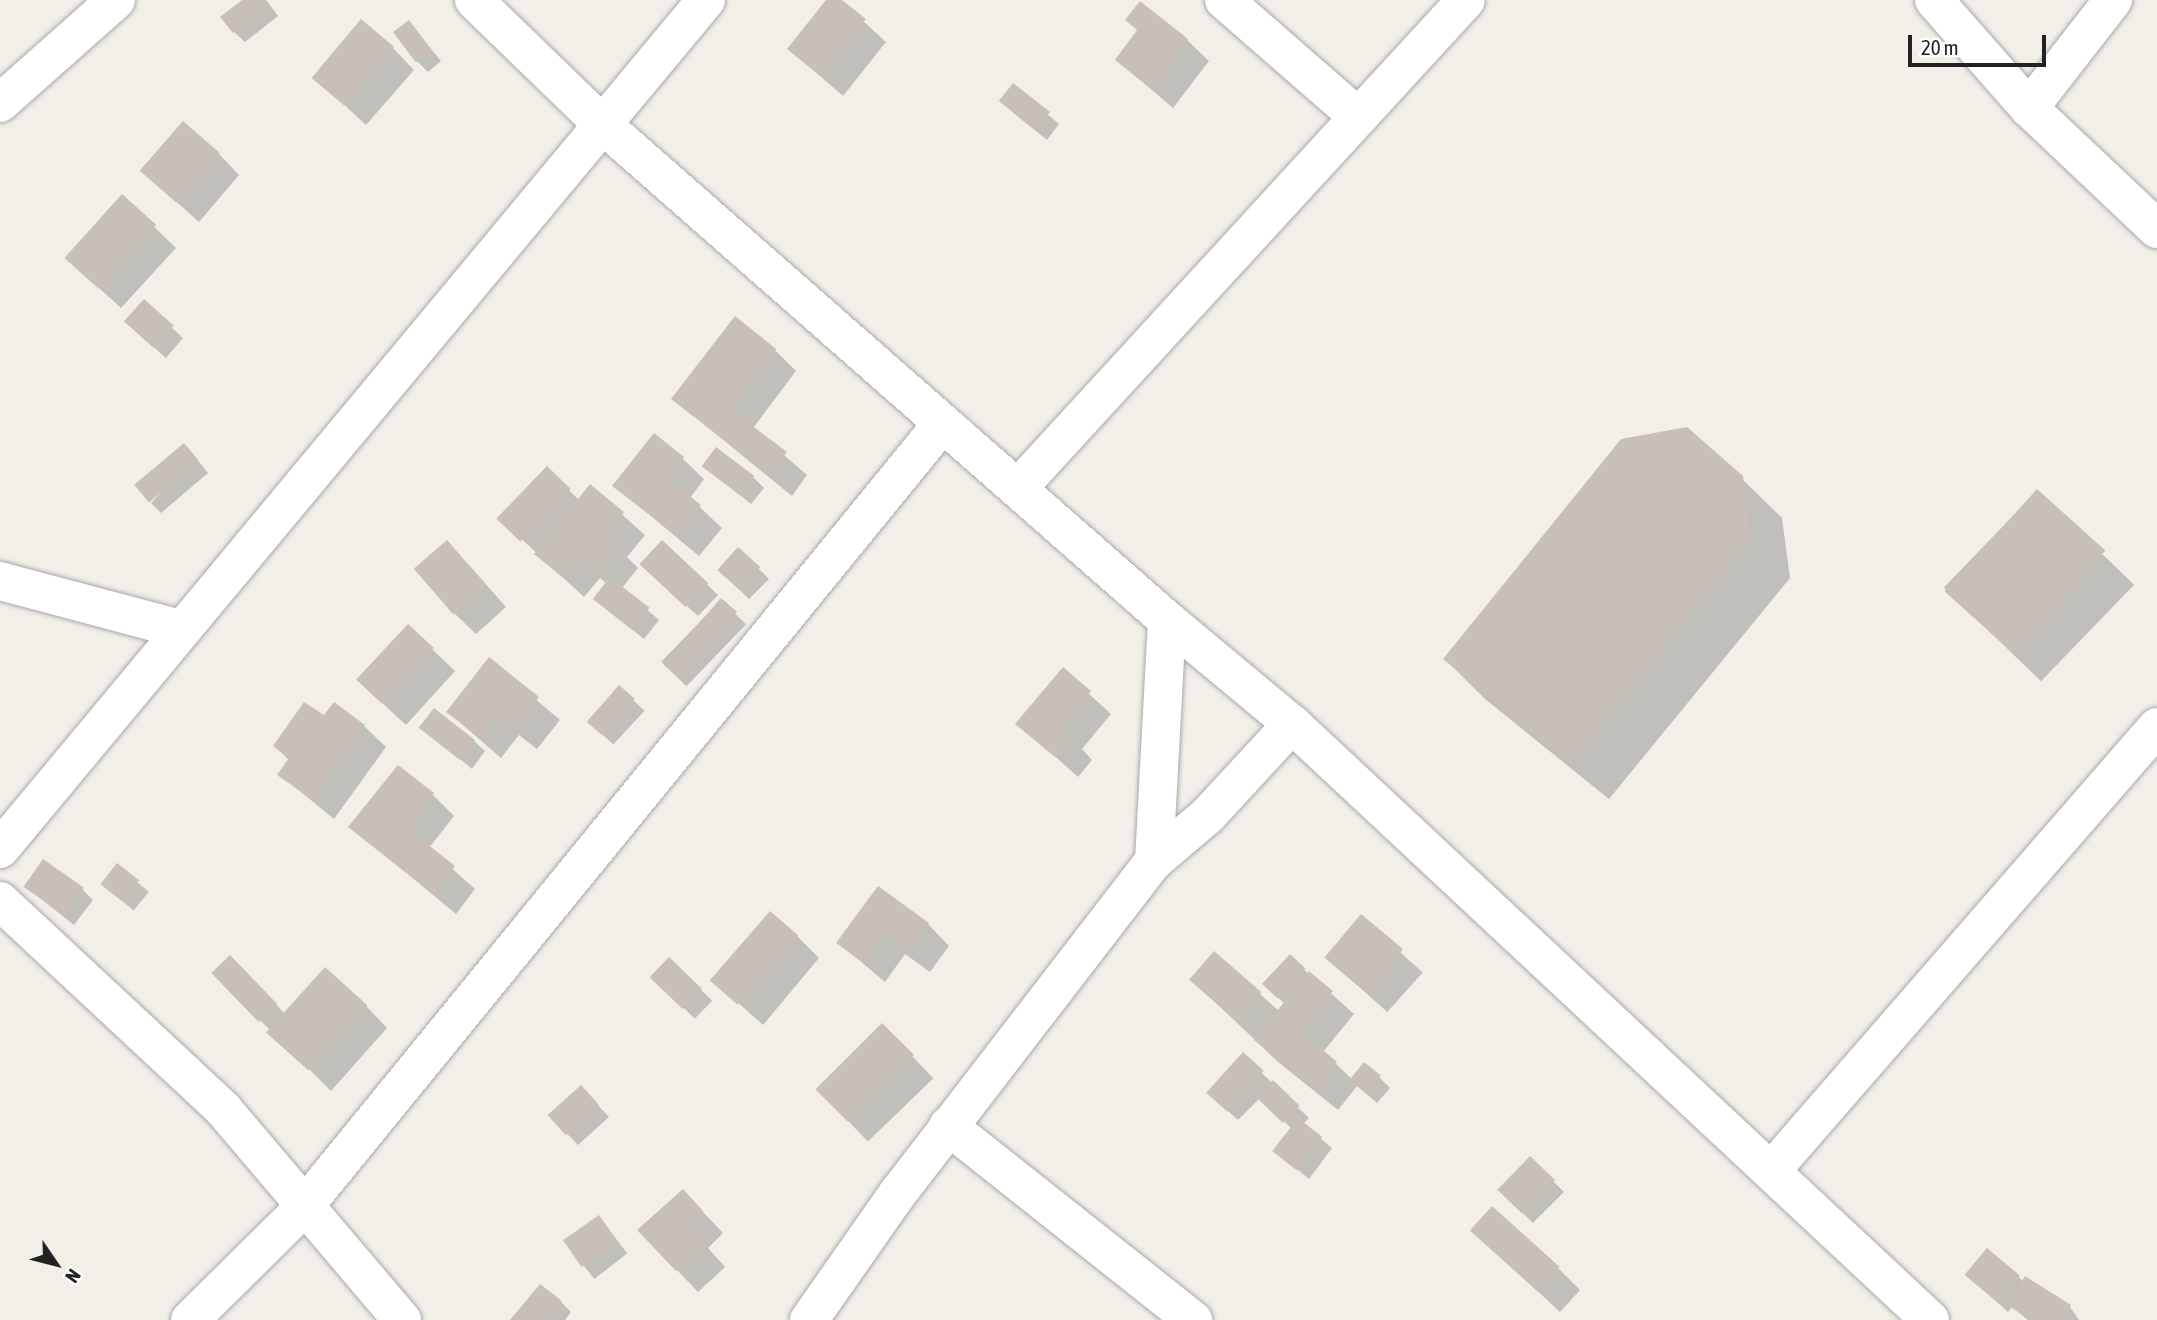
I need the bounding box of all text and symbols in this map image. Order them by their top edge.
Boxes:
scale bar [1912,21,2050,65]
text: 20 m [1921,35,1959,59]
north arrow [21,1229,91,1299]
text: N [61,1265,85,1287]

